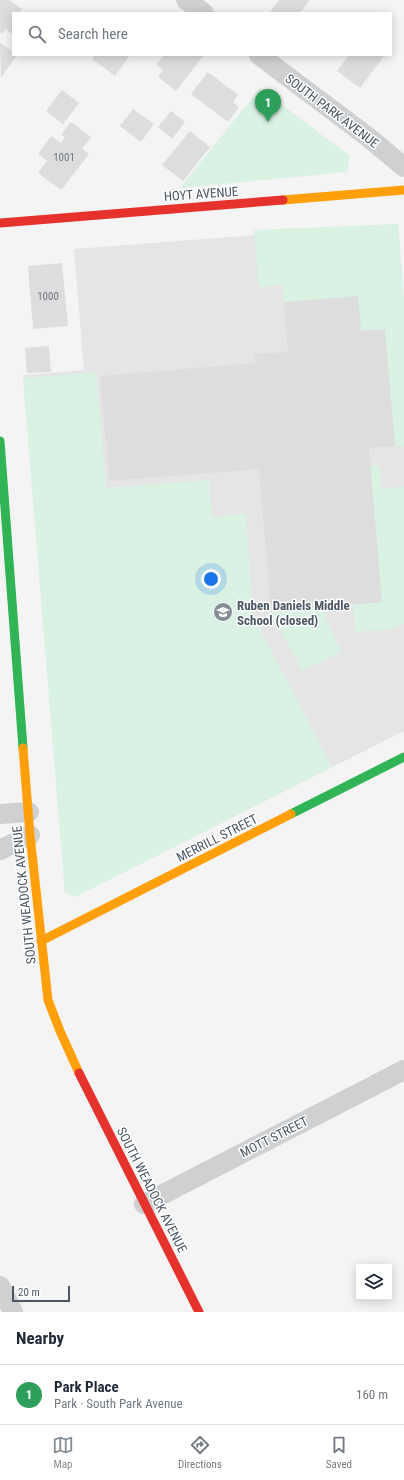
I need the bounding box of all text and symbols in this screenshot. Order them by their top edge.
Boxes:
search box [12,12,392,56]
icon: search [26,23,48,45]
text: Search here [58,25,128,43]
street label: SOUTH PARK AVENUE [282,71,382,151]
pin: 1 [255,89,281,122]
house number: 1001 [53,151,75,164]
street label: HOYT AVENUE [163,184,239,204]
house number: 1000 [37,290,59,303]
your location [201,569,221,589]
place label: Ruben Daniels Middle School (closed) [237,598,350,628]
school or university icon: Ruben Daniels Middle School (closed) [212,601,234,623]
street label: MERRILL STREET [174,811,260,865]
street label: SOUTH WEADOCK AVENUE [9,825,39,965]
street label: MOTT STREET [238,1113,311,1160]
street label: SOUTH WEADOCK AVENUE [114,1125,190,1255]
map controls [356,1264,392,1300]
button: layers [356,1264,392,1300]
scale bar [12,1284,70,1303]
text: 20 m [18,1286,40,1299]
text: Nearby [16,1328,64,1348]
text: Park Place [54,1378,119,1396]
text: 1 [26,1387,32,1402]
text: 160 m [356,1387,388,1402]
text: Park · South Park Avenue [54,1396,183,1411]
tab: Map [52,1434,74,1471]
tab: Directions [178,1434,222,1471]
tab: Saved [326,1434,352,1471]

